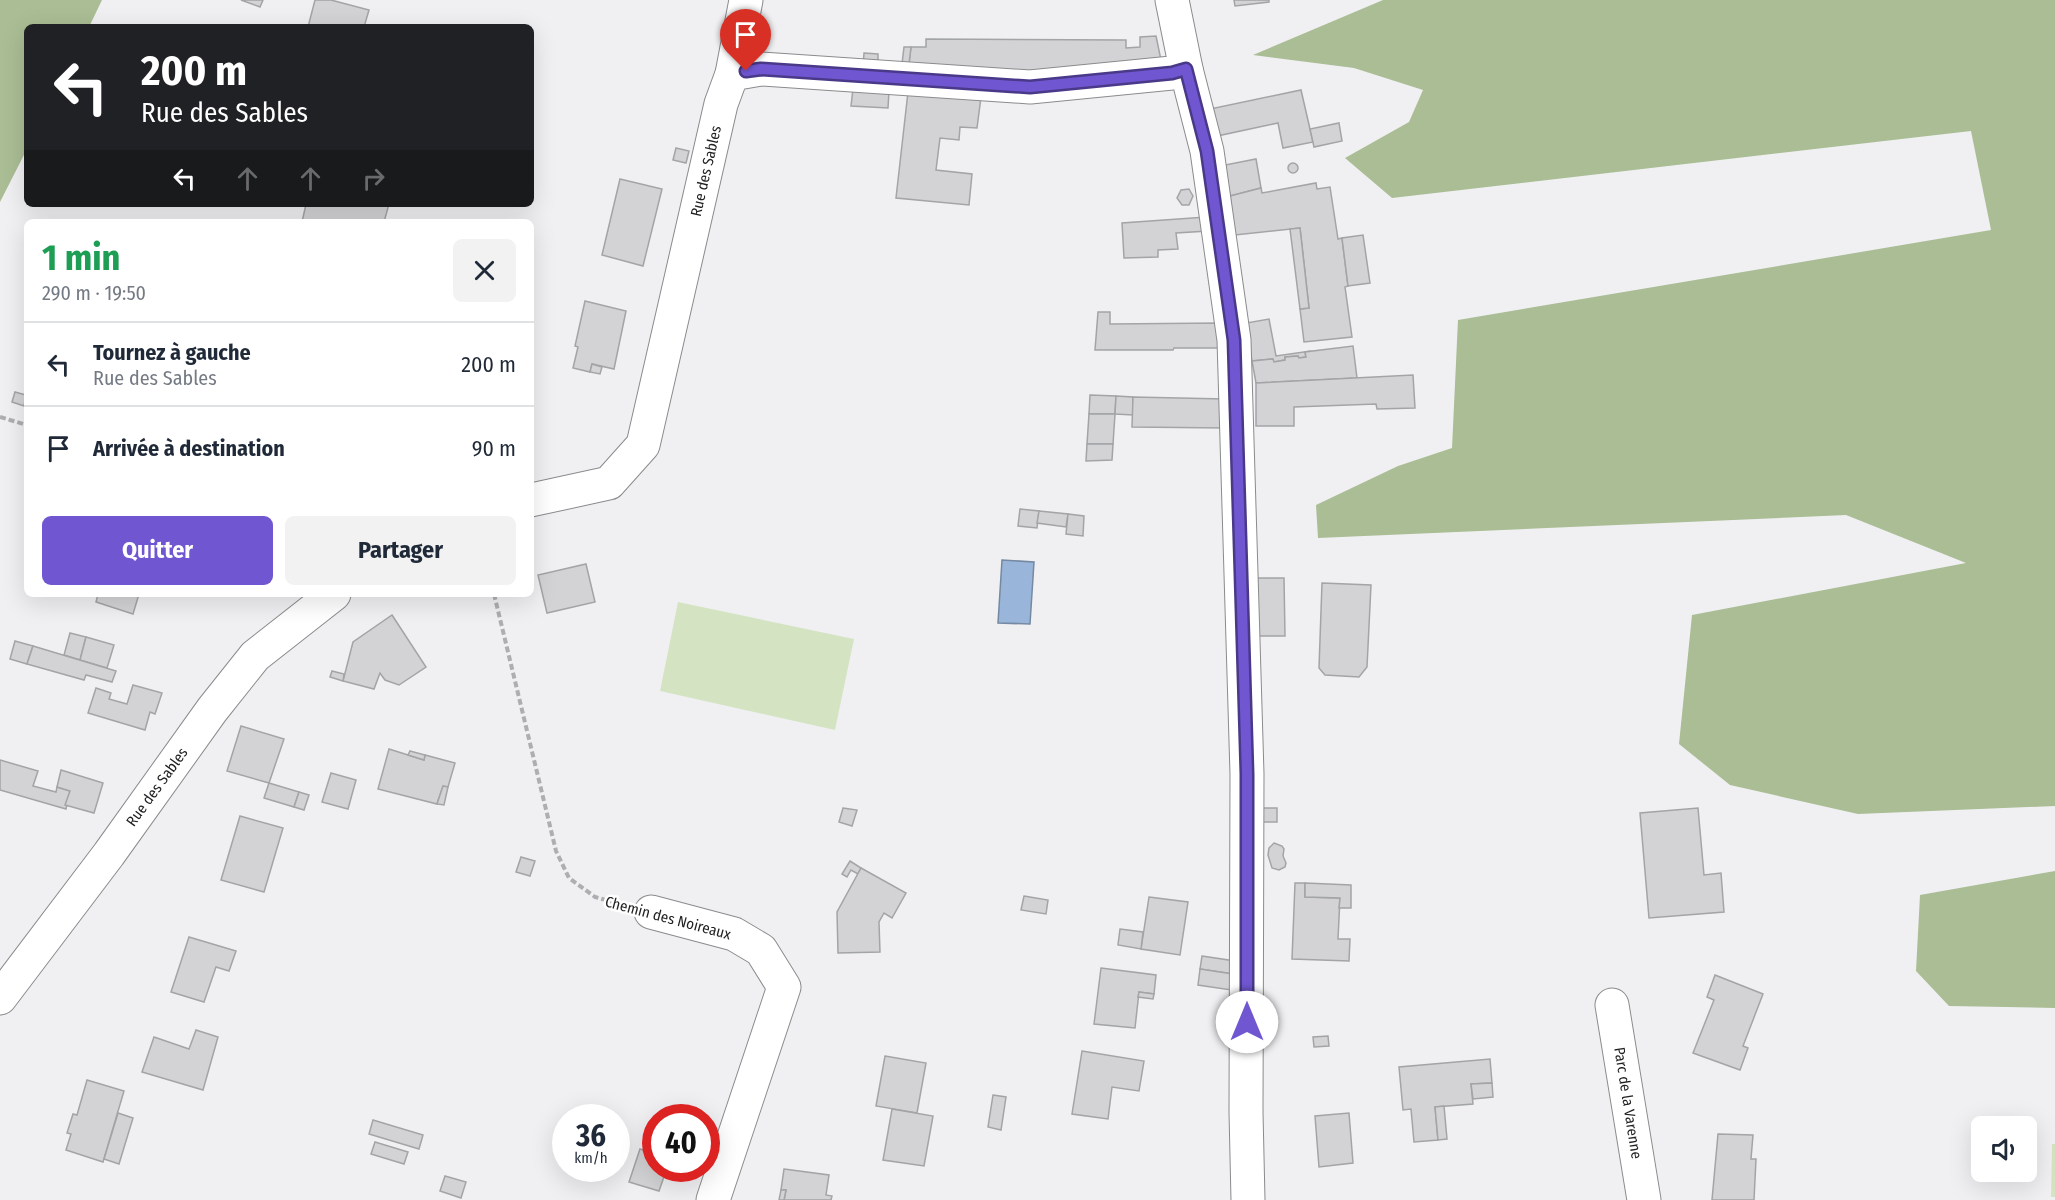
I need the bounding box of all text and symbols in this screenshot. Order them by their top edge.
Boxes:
pin [720,9,771,71]
icon: arrive [729,18,762,51]
text: 200 m [141,46,247,96]
icon: left [42,48,120,126]
text: Rue des Sables [141,97,308,129]
street label: Rue des Sables [687,124,725,218]
icon: left [168,162,201,195]
icon: ahead [231,162,264,195]
icon: ahead [294,162,327,195]
icon: right [357,162,390,195]
text: 1 min [42,236,120,280]
button: close [453,239,516,302]
text: 290 m · 19:50 [42,281,146,305]
text: Tournez à gauche [93,339,251,366]
icon: left [42,348,75,381]
text: 200 m [461,351,516,378]
text: Rue des Sables [93,366,217,390]
icon: arrive [42,432,75,465]
text: Arrivée à destination [93,435,285,462]
text: 90 m [472,435,516,462]
button: Quitter [42,516,273,585]
button: Partager [285,516,516,585]
street label: Rue des Sables [122,744,192,830]
street label: Chemin des Noireaux [603,893,733,944]
position arrow [1215,990,1279,1054]
street label: Parc de la Varenne [1610,1046,1646,1160]
speed limit sign: 40 [642,1104,720,1182]
map controls [1971,1116,2037,1182]
button: sound [1971,1116,2037,1182]
text: 36 [576,1118,606,1154]
text: km/h [574,1149,608,1167]

